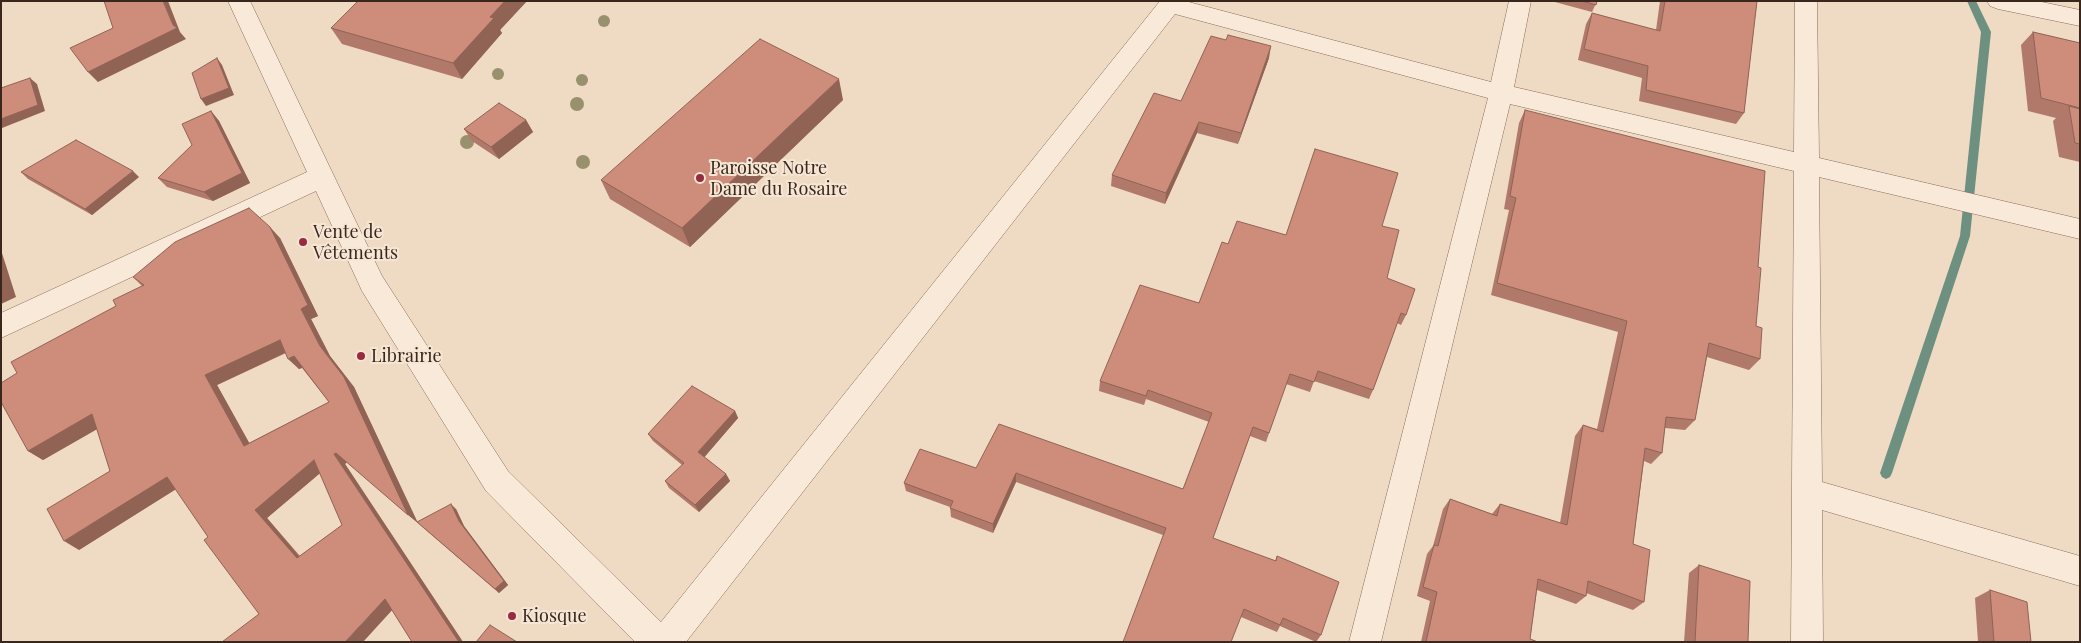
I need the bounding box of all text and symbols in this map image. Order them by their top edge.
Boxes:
place label: Paroisse Notre Dame du Rosaire [710,157,847,200]
marker: Paroisse Notre Dame du Rosaire [694,172,706,184]
place label: Vente de Vêtements [313,221,398,264]
marker: Vente de Vêtements [297,236,309,248]
place label: Librairie [371,345,442,367]
marker: Librairie [355,350,367,362]
place label: Kiosque [522,605,587,627]
marker: Kiosque [506,610,518,622]

